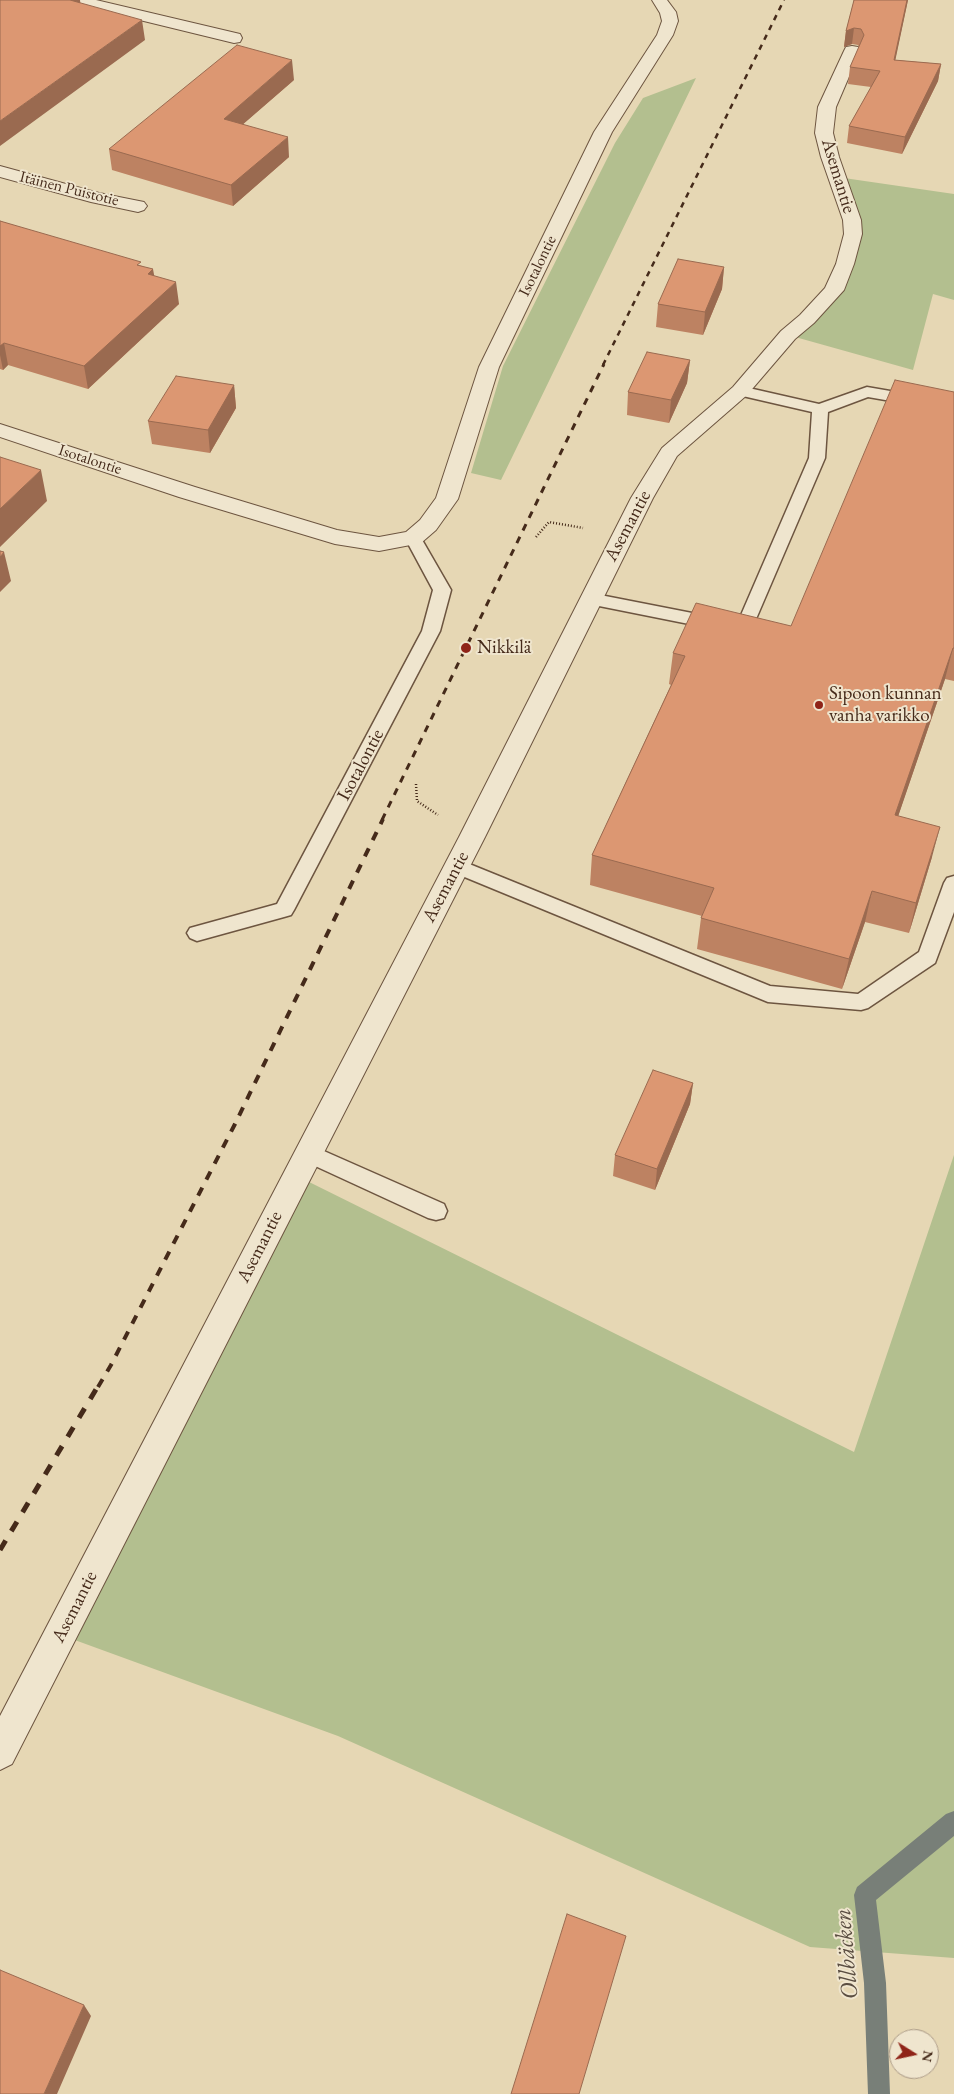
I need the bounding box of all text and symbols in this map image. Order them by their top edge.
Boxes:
street label: Asemantie [816,136,860,216]
street label: Itäinen Puistotie [17,167,121,211]
street label: Isotalontie [515,232,561,300]
street label: Isotalontie [56,441,124,479]
street label: Asemantie [600,487,656,565]
place label: Nikkilä [477,637,531,659]
marker: Nikkilä [459,641,473,655]
place label: Sipoon kunnan vanha varikko [829,683,942,727]
marker: Sipoon kunnan vanha varikko [813,699,825,711]
street label: Isotalontie [333,725,389,805]
street label: Asemantie [418,848,474,926]
street label: Asemantie [232,1207,288,1287]
street label: Asemantie [47,1567,103,1647]
water label: Ollbäcken [829,1907,865,2001]
north arrow [889,2029,939,2079]
text: N [918,2049,938,2064]

